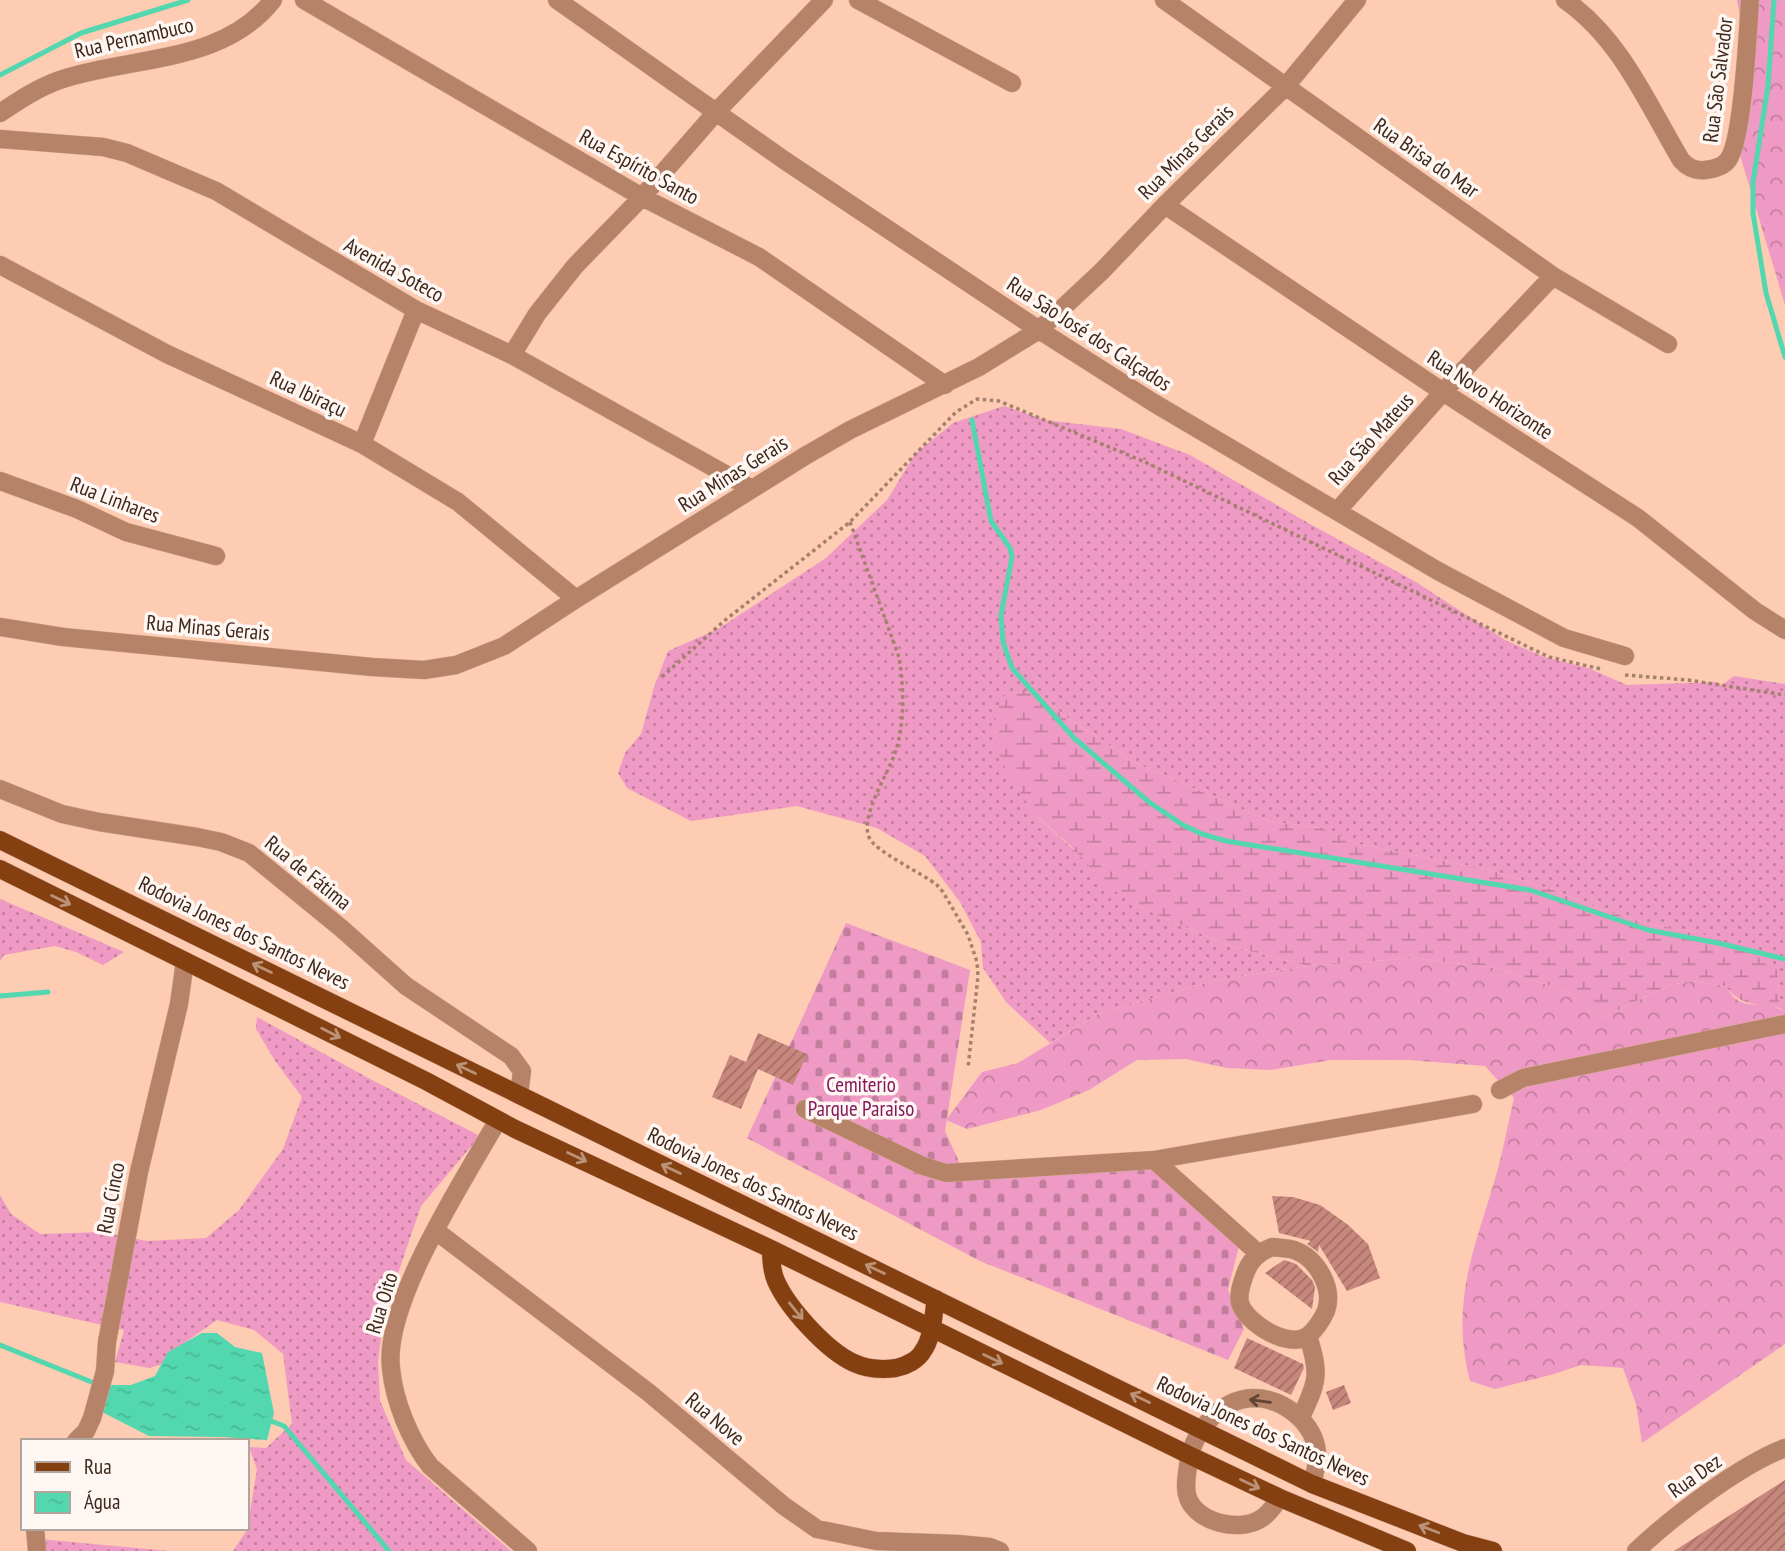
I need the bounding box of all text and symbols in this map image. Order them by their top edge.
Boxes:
street label: Rua Pernambuco [72,11,196,64]
street label: Rua São Salvador [1696,16,1739,144]
street label: Rua Minas Gerais [1132,98,1239,205]
street label: Rua Brisa do Mar [1368,111,1484,204]
street label: Rua Espírito Santo [575,123,704,211]
street label: Avenida Soteco [340,231,449,308]
street label: Rua São José dos Calçados [1002,270,1177,397]
street label: Rua Novo Horizonte [1422,344,1558,445]
street label: Rua Ibiraçu [266,364,351,423]
street label: Rua São Mateus [1322,387,1419,491]
street label: Rua Minas Gerais [673,429,792,518]
street label: Rua Linhares [67,470,164,529]
street label: Rua Minas Gerais [145,609,271,646]
street label: Rua de Fátima [260,829,357,916]
street label: Rodovia Jones dos Santos Neves [134,870,354,995]
one-way arrow [50,893,71,907]
one-way arrow [252,960,273,974]
one-way arrow [320,1027,341,1041]
one-way arrow [456,1061,477,1075]
park label: Cemiterio Parque Paraiso [808,1071,914,1122]
street label: Rodovia Jones dos Santos Neves [643,1121,863,1246]
one-way arrow [566,1151,587,1164]
street label: Rua Cinco [90,1160,131,1236]
one-way arrow [661,1161,682,1175]
one-way arrow [865,1262,886,1275]
street label: Rua Oito [359,1269,404,1337]
one-way arrow [789,1301,804,1319]
one-way arrow [982,1353,1003,1366]
street label: Rodovia Jones dos Santos Neves [1153,1369,1374,1492]
street label: Rua Nove [680,1386,750,1451]
one-way arrow [1130,1390,1151,1404]
one-way arrow [1249,1394,1272,1407]
legend [21,1439,248,1530]
street label: Rua Dez [1663,1448,1727,1504]
text: Rua [84,1453,112,1480]
one-way arrow [1239,1478,1260,1491]
text: Água [84,1488,120,1515]
one-way arrow [1418,1522,1440,1534]

